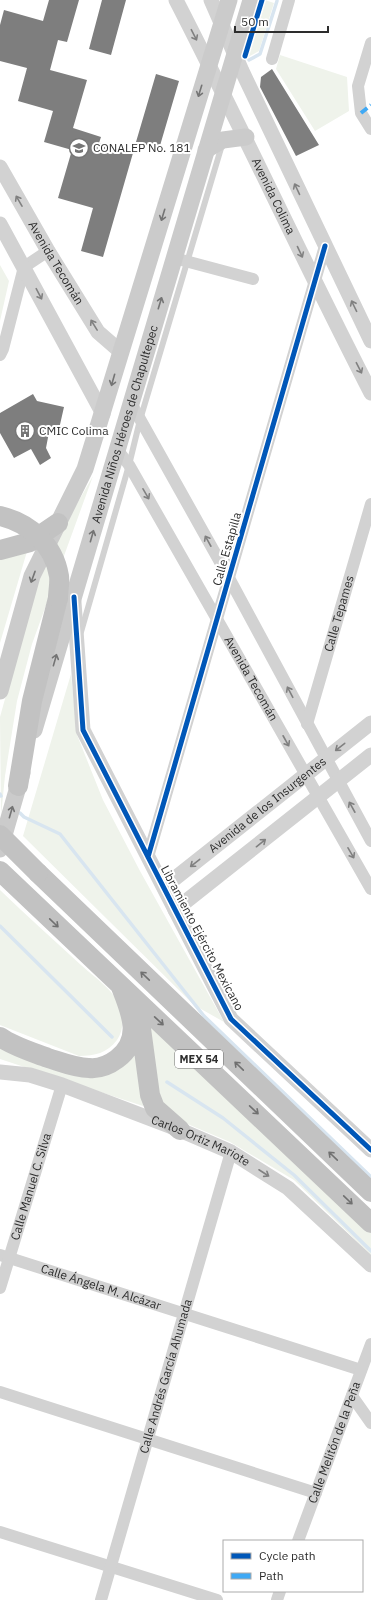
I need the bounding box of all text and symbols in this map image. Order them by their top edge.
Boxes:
scale bar [235,8,328,34]
text: 50 m [241,14,269,29]
one-way arrow [191,28,199,40]
one-way arrow [196,84,204,96]
school or university icon: CONALEP No. 181 [68,137,90,159]
place label: CONALEP No. 181 [93,140,191,155]
street label: Avenida Colima [249,155,299,237]
one-way arrow [293,183,300,195]
one-way arrow [15,196,23,208]
one-way arrow [159,208,166,221]
street label: Avenida Tecomán [25,218,87,307]
one-way arrow [297,246,304,258]
one-way arrow [36,288,43,300]
one-way arrow [157,297,164,310]
one-way arrow [350,300,357,312]
one-way arrow [90,320,98,331]
street label: Avenida Niños Héroes de Chapultepec [88,323,161,525]
one-way arrow [355,362,363,374]
one-way arrow [109,373,116,386]
building icon: CMIC Colima [14,420,36,442]
place label: CMIC Colima [39,423,109,438]
one-way arrow [142,488,150,500]
street label: Calle Estapilla [209,510,244,587]
one-way arrow [89,529,96,542]
one-way arrow [204,535,212,547]
one-way arrow [28,571,36,583]
street label: Calle Tepames [320,573,357,653]
street label: Avenida Tecomán [221,633,281,723]
one-way arrow [52,654,59,667]
one-way arrow [286,687,293,699]
one-way arrow [283,735,290,747]
one-way arrow [335,742,346,751]
street label: Avenida de los Insurgentes [205,753,329,856]
one-way arrow [348,801,356,813]
one-way arrow [8,806,15,819]
one-way arrow [256,839,267,847]
one-way arrow [348,847,355,859]
one-way arrow [189,858,200,867]
street label: Libramiento Ejército Mexicano [158,863,247,1013]
one-way arrow [49,918,59,928]
one-way arrow [140,971,150,981]
one-way arrow [154,1016,164,1026]
road number: MEX 54 [175,1050,223,1068]
one-way arrow [234,1061,244,1071]
one-way arrow [249,1106,259,1115]
street label: Carlos Ortiz Mariote [149,1112,253,1169]
street label: Calle Manuel C. Silva [7,1131,54,1242]
one-way arrow [328,1151,338,1160]
one-way arrow [258,1169,269,1177]
one-way arrow [343,1195,353,1205]
street label: Calle Ángela M. Alcázar [39,1261,164,1313]
street label: Calle Andrés García Ahumada [136,1297,195,1455]
street label: Calle Melitón de la Peña [305,1379,364,1505]
legend [223,1540,363,1592]
text: Cycle path [259,1548,316,1563]
text: Path [259,1568,284,1583]

